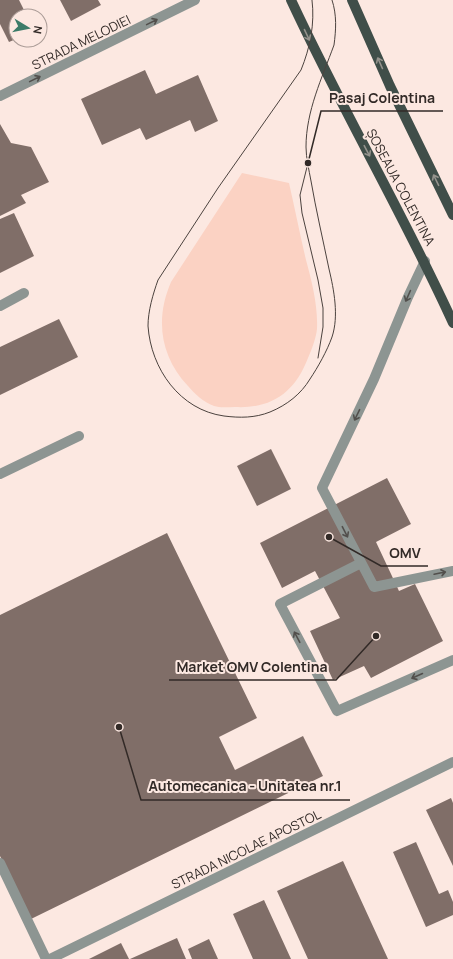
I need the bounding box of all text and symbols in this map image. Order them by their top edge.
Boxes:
north arrow [8,8,48,48]
street label: STRADA MELODIEI [29,10,133,74]
one-way arrow [145,17,157,25]
text: N [30,25,46,35]
one-way arrow [304,29,311,41]
one-way arrow [376,57,383,69]
one-way arrow [29,75,41,82]
callout: Pasaj Colentina [321,85,443,111]
text: Pasaj Colentina [329,88,435,107]
street label: ȘOSEAUA COLENTINA [363,125,439,249]
one-way arrow [364,145,371,157]
one-way arrow [432,175,439,187]
one-way arrow [404,290,411,302]
one-way arrow [353,409,360,421]
one-way arrow [342,526,349,538]
callout: OMV [381,540,428,566]
text: OMV [389,543,421,562]
one-way arrow [433,569,446,577]
one-way arrow [293,631,301,643]
callout: Market OMV Colentina [169,654,336,680]
text: Market OMV Colentina [176,657,328,676]
one-way arrow [412,672,424,680]
callout: Automecanica - Unitatea nr.1 [141,774,350,800]
text: Automecanica - Unitatea nr.1 [148,776,342,795]
street label: STRADA NICOLAE APOSTOL [168,805,324,893]

